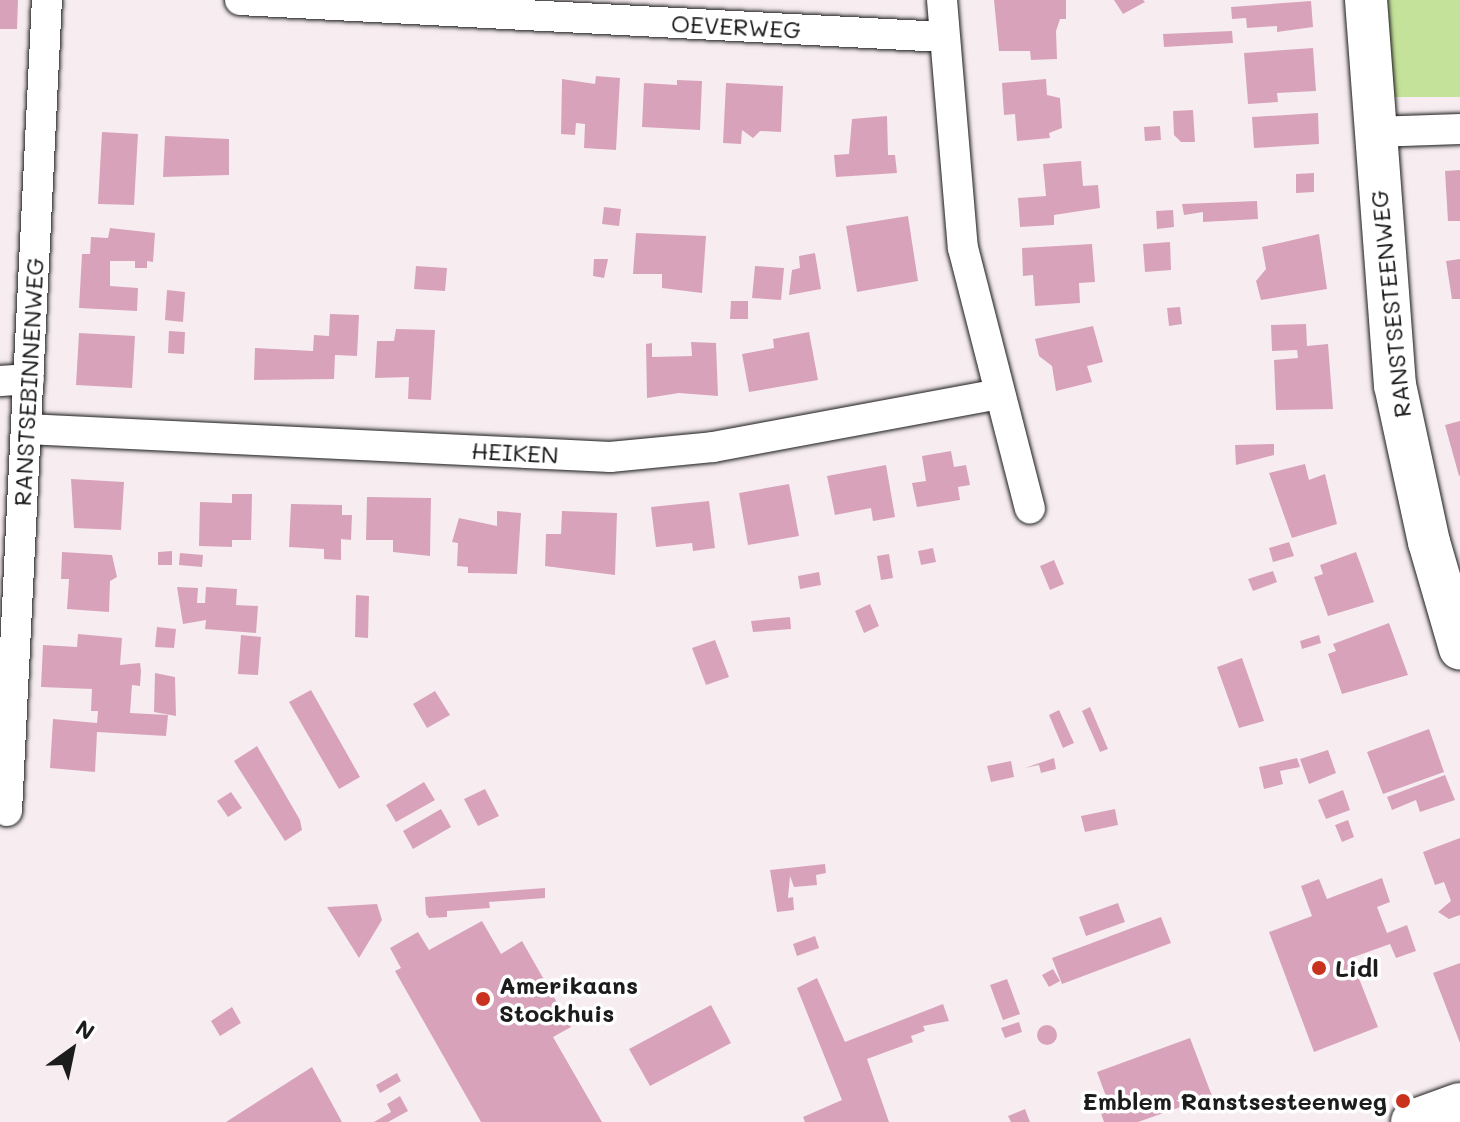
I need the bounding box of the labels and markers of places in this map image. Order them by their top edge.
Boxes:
place label: Lidl [1335,954,1379,982]
marker: Lidl [1310,959,1328,977]
place label: Amerikaans Stockhuis [499,971,638,1027]
marker: Amerikaans Stockhuis [474,990,492,1008]
place label: Emblem Ranstsesteenweg [1082,1087,1387,1115]
marker: Emblem Ranstsesteenweg [1394,1092,1412,1110]

